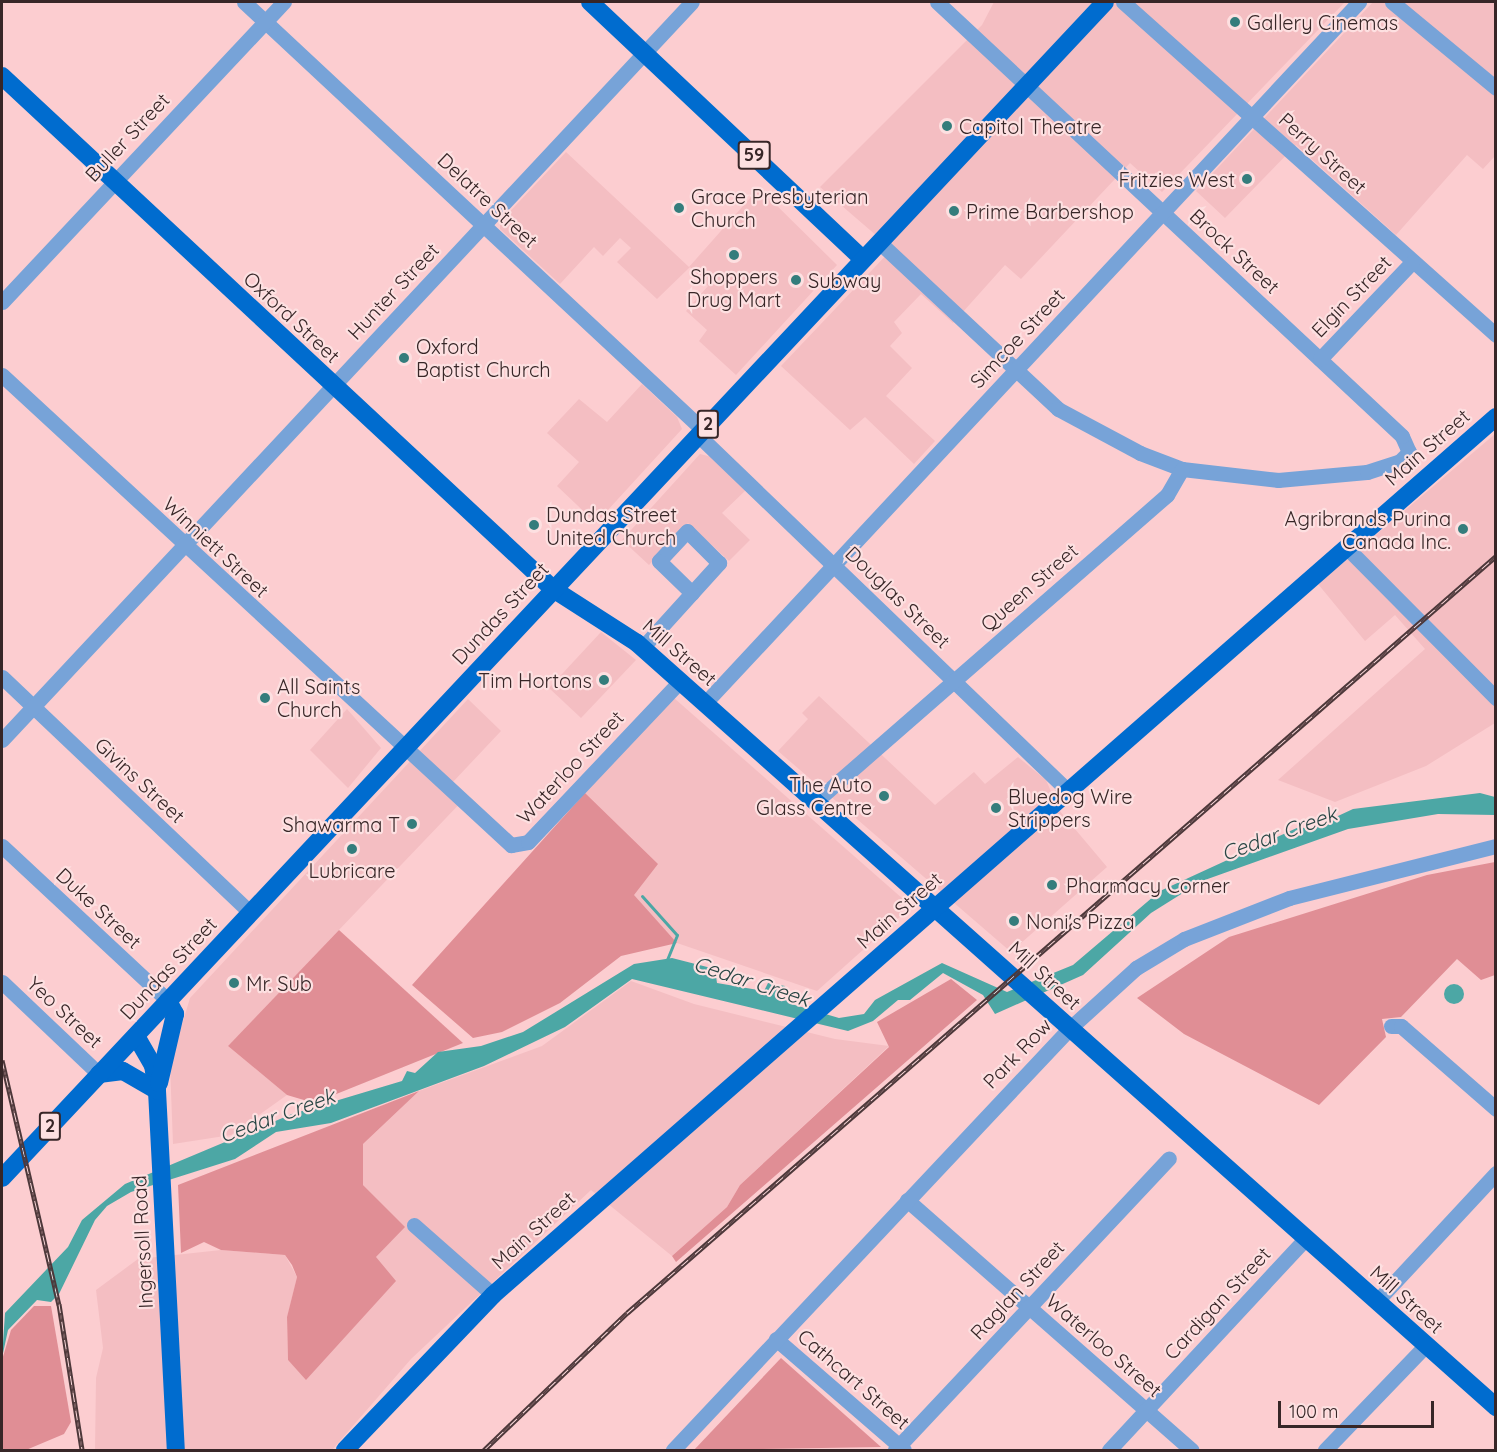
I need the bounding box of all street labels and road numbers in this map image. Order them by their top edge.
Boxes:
street label: Buller Street [80,88,174,186]
street label: Perry Street [1274,107,1372,199]
road number: 59 [738,140,771,170]
street label: Delatre Street [433,148,543,252]
street label: Brock Street [1185,204,1285,298]
street label: Hunter Street [342,238,444,344]
street label: Elgin Street [1306,250,1396,342]
street label: Oxford Street [239,266,345,368]
street label: Simcoe Street [965,283,1069,393]
street label: Main Street [1380,404,1474,490]
road number: 2 [696,409,720,439]
street label: Winniett Street [158,492,274,602]
street label: Queen Street [975,538,1083,636]
street label: Douglas Street [841,541,955,653]
street label: Dundas Street [447,557,553,669]
street label: Mill Street [638,613,722,691]
street label: Waterloo Street [512,706,628,828]
street label: Givins Street [90,732,190,828]
street label: Duke Street [52,863,146,953]
street label: Main Street [852,867,946,953]
street label: Dundas Street [115,912,221,1024]
street label: Mill Street [1004,935,1086,1015]
street label: Yeo Street [22,971,108,1053]
street label: Park Row [978,1013,1056,1093]
road number: 2 [38,1111,62,1141]
street label: Ingersoll Road [127,1175,157,1309]
street label: Main Street [486,1186,580,1274]
street label: Raglan Street [965,1236,1069,1344]
street label: Cardigan Street [1159,1242,1275,1364]
street label: Mill Street [1365,1260,1449,1338]
street label: Waterloo Street [1041,1288,1167,1402]
street label: Cathcart Street [793,1324,915,1434]

